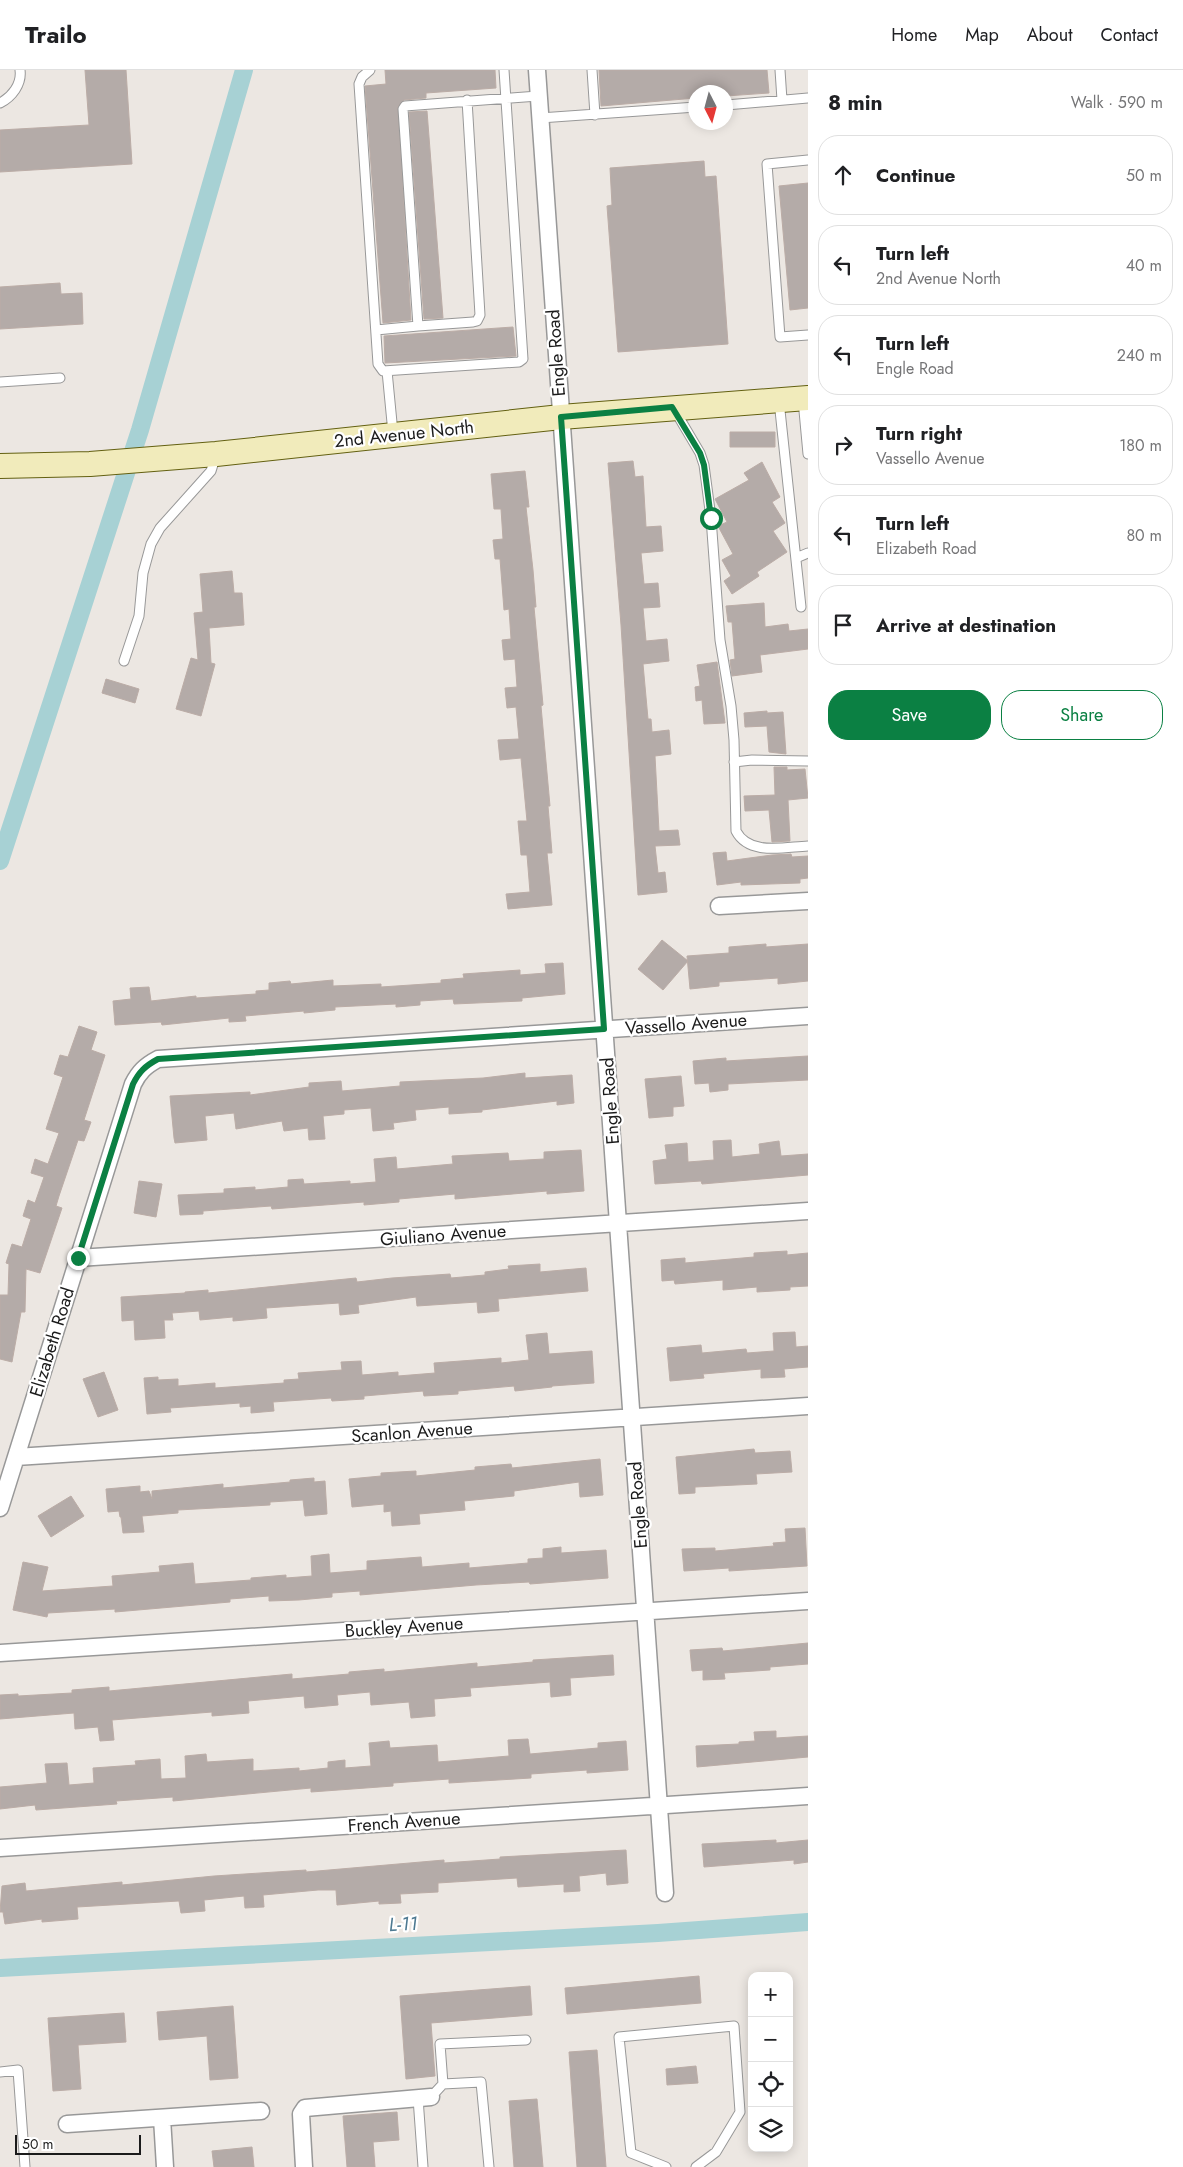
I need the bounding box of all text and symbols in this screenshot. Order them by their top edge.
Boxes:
text: Trailo [25,17,87,52]
text: Home [891,22,937,48]
text: Map [965,22,999,48]
text: About [1027,22,1072,48]
text: Contact [1100,22,1158,48]
north arrow [688,85,733,130]
text: 8 min [828,88,883,118]
text: Walk · 590 m [1071,91,1163,114]
icon: ahead [829,161,857,189]
text: Continue [876,162,955,189]
text: 50 m [1126,164,1162,187]
text: Turn left [876,240,949,267]
icon: left [829,251,857,279]
text: 40 m [1126,254,1162,277]
text: 2nd Avenue North [876,267,1001,290]
street label: Engle Road [540,309,572,397]
text: Turn left [876,330,949,357]
icon: left [829,341,857,369]
text: 240 m [1117,344,1162,367]
text: Engle Road [876,357,954,380]
street label: 2nd Avenue North [333,414,475,454]
text: Turn right [876,420,962,447]
icon: right [829,431,857,459]
text: 180 m [1119,434,1162,457]
text: Vassello Avenue [876,447,985,470]
route start [700,507,723,530]
text: Turn left [876,510,949,537]
icon: left [829,521,857,549]
text: 80 m [1126,524,1162,547]
text: Elizabeth Road [876,537,977,560]
icon: arrive [829,611,857,639]
text: Arrive at destination [876,612,1056,639]
button: Save [828,690,991,740]
button: Share [1001,690,1163,740]
street label: Vassello Avenue [624,1007,748,1041]
street label: Engle Road [594,1057,626,1145]
street label: Giuliano Avenue [379,1218,507,1252]
route end [67,1247,90,1270]
street label: Elizabeth Road [23,1284,81,1400]
street label: Scanlon Avenue [351,1415,473,1449]
street label: Engle Road [622,1461,654,1549]
street label: Buckley Avenue [344,1610,464,1644]
street label: French Avenue [347,1805,461,1839]
water label: L-11 [388,1910,418,1938]
map controls [748,1972,793,2152]
button: + [748,1972,793,2017]
button: − [748,2017,793,2062]
button: locate [748,2062,793,2107]
button: layers [748,2107,793,2152]
scale bar [15,2132,141,2155]
text: 50 m [22,2134,53,2154]

